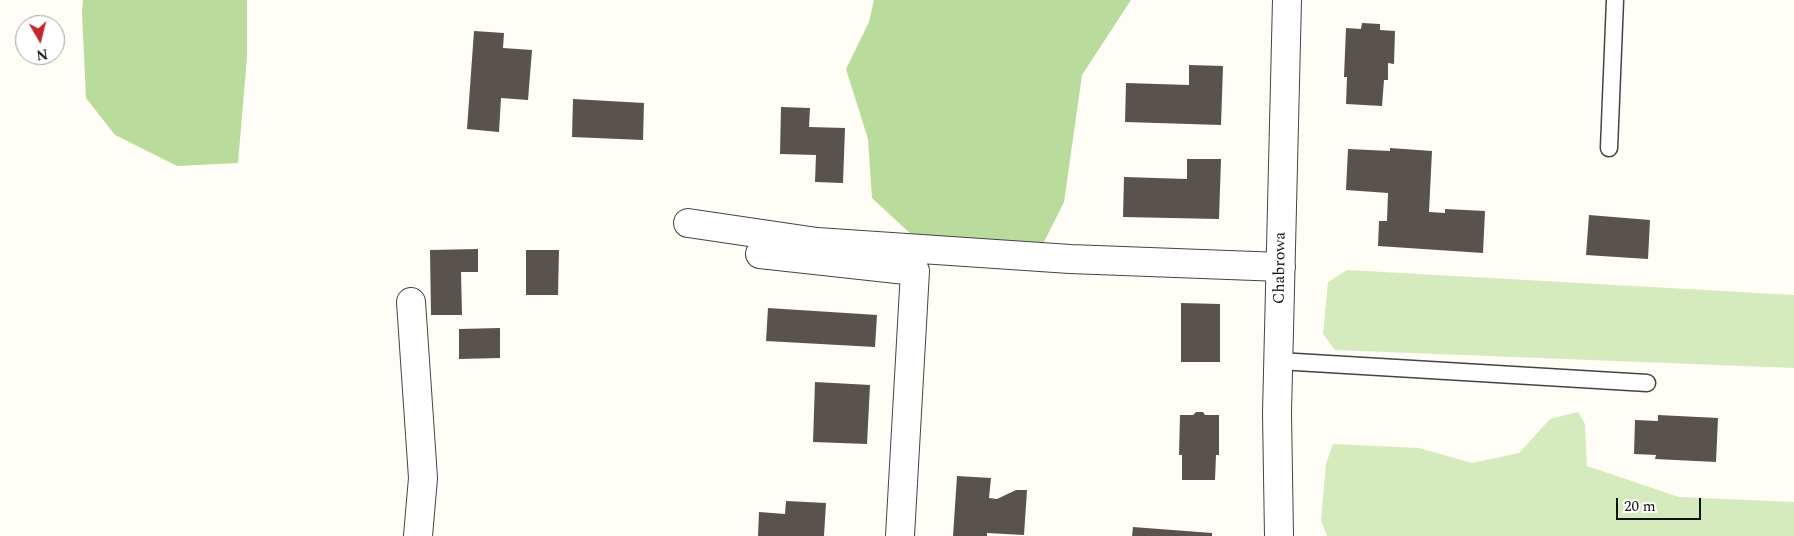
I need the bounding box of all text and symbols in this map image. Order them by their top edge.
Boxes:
north arrow [15,15,65,65]
text: N [35,43,49,66]
street label: Chabrowa [1271,232,1291,304]
scale bar [1619,488,1704,520]
text: 20 m [1624,495,1656,518]

